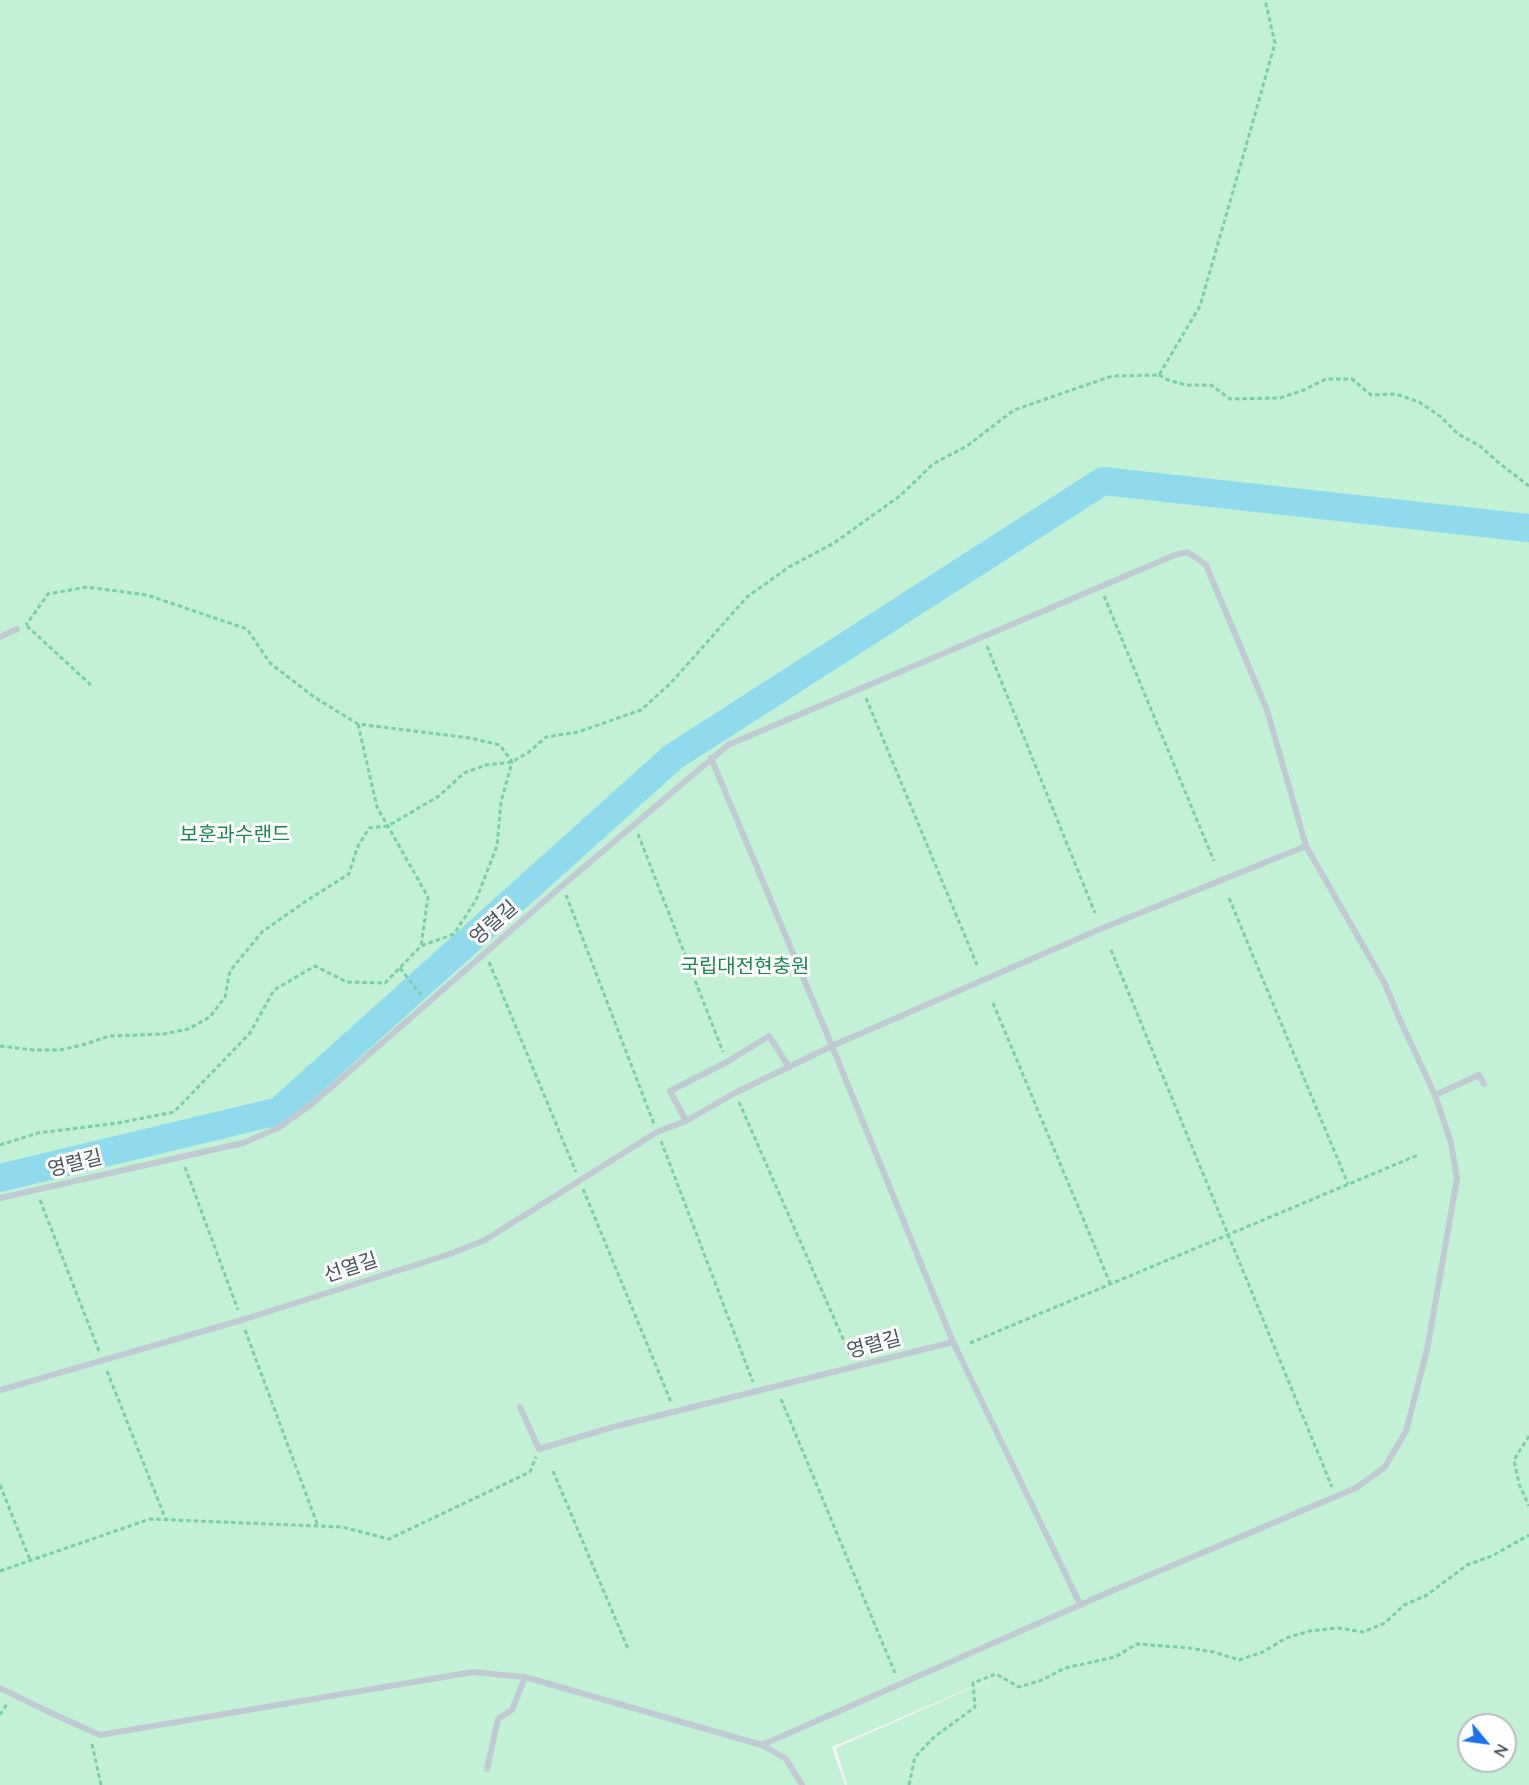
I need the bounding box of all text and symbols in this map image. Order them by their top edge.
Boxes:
park label: 보훈과수랜드 [180,823,290,847]
street label: 영렬길 [465,896,523,950]
park label: 국립대전현충원 [681,955,809,979]
street label: 영렬길 [45,1146,105,1182]
street label: 선열길 [321,1248,381,1288]
street label: 영렬길 [844,1326,904,1364]
north arrow [1457,1713,1517,1773]
text: N [1489,1741,1513,1761]

